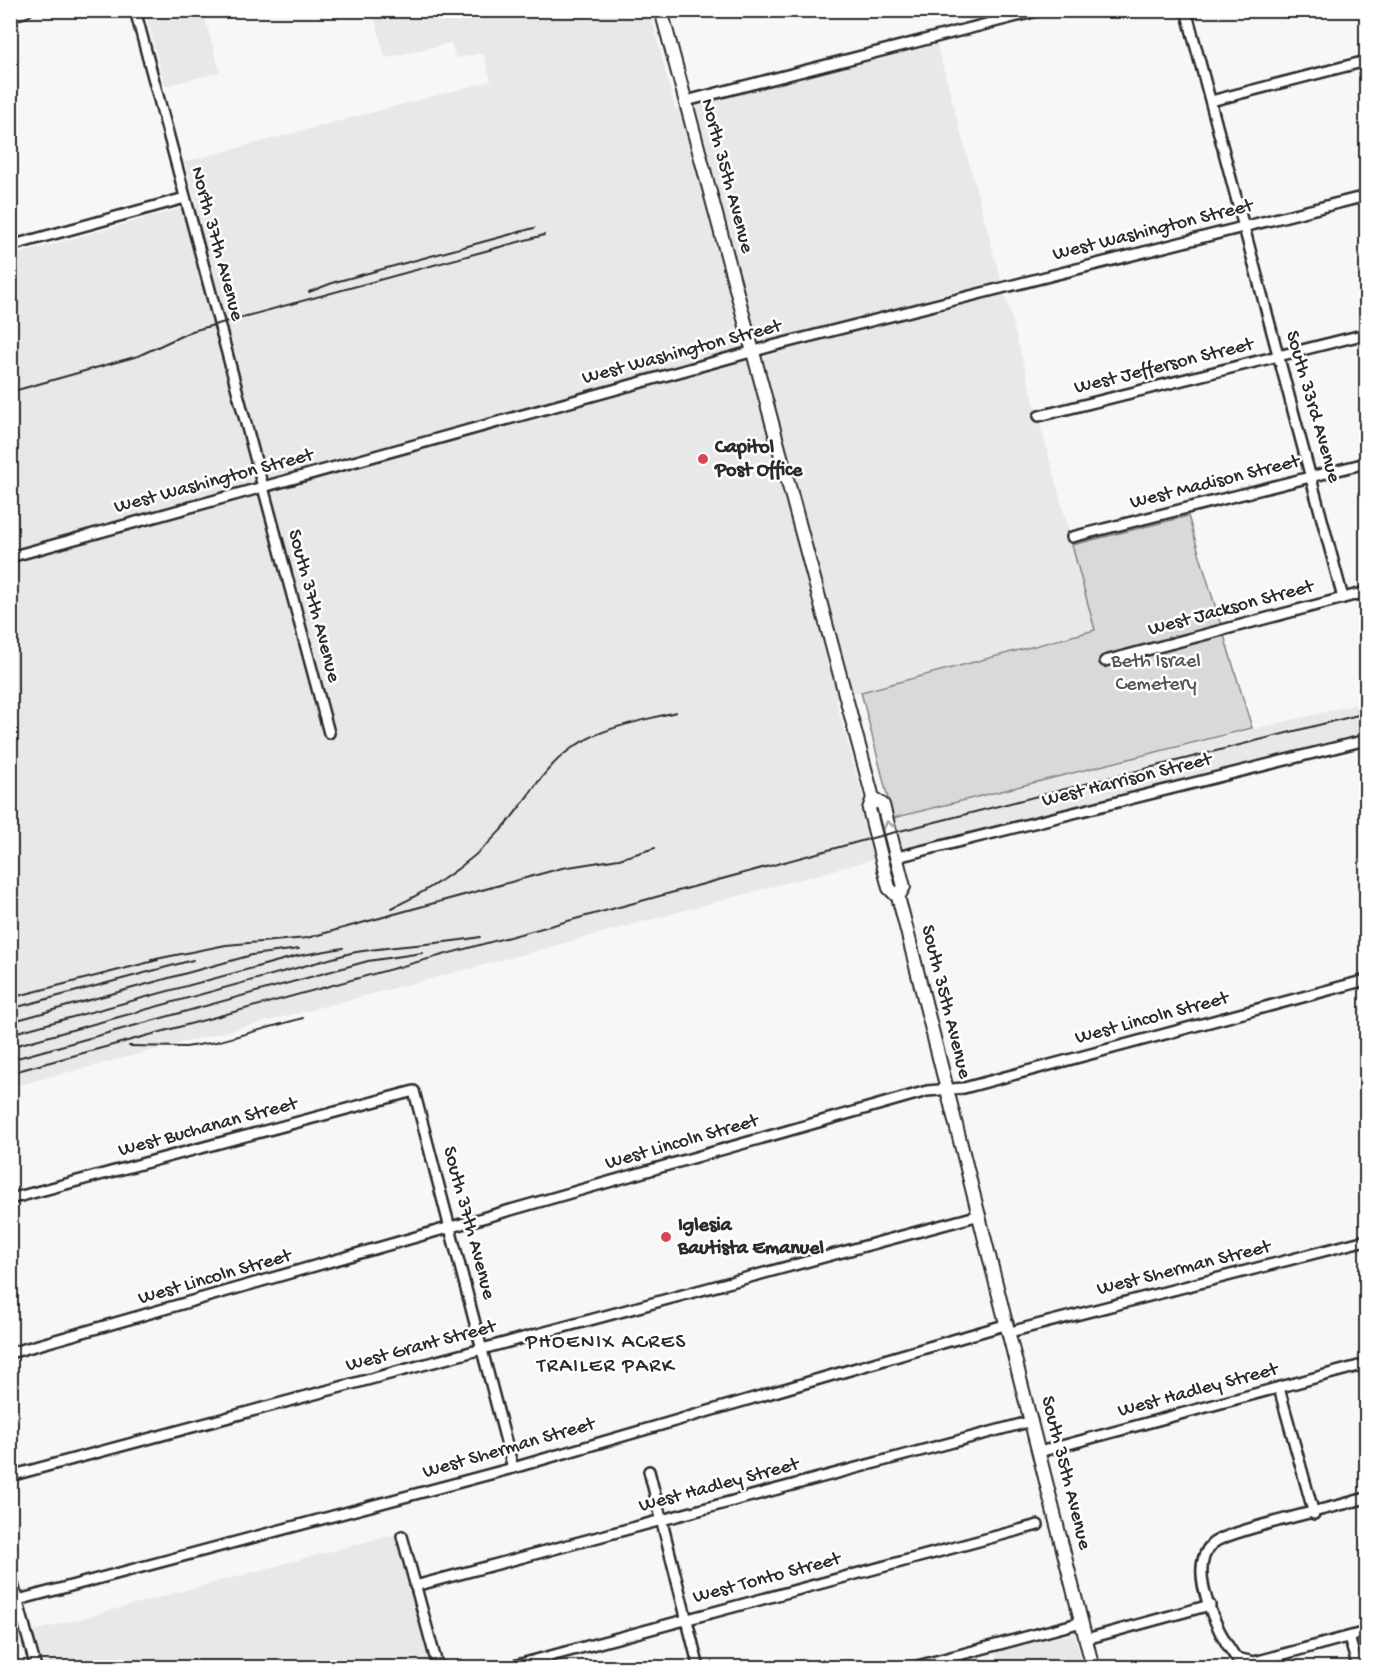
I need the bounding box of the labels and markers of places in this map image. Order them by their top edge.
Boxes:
place label: Capitol Post Office [714,437,803,483]
marker: Capitol Post Office [696,452,710,466]
place label: Iglesia Bautista Emanuel [677,1215,825,1261]
marker: Iglesia Bautista Emanuel [659,1230,673,1244]

